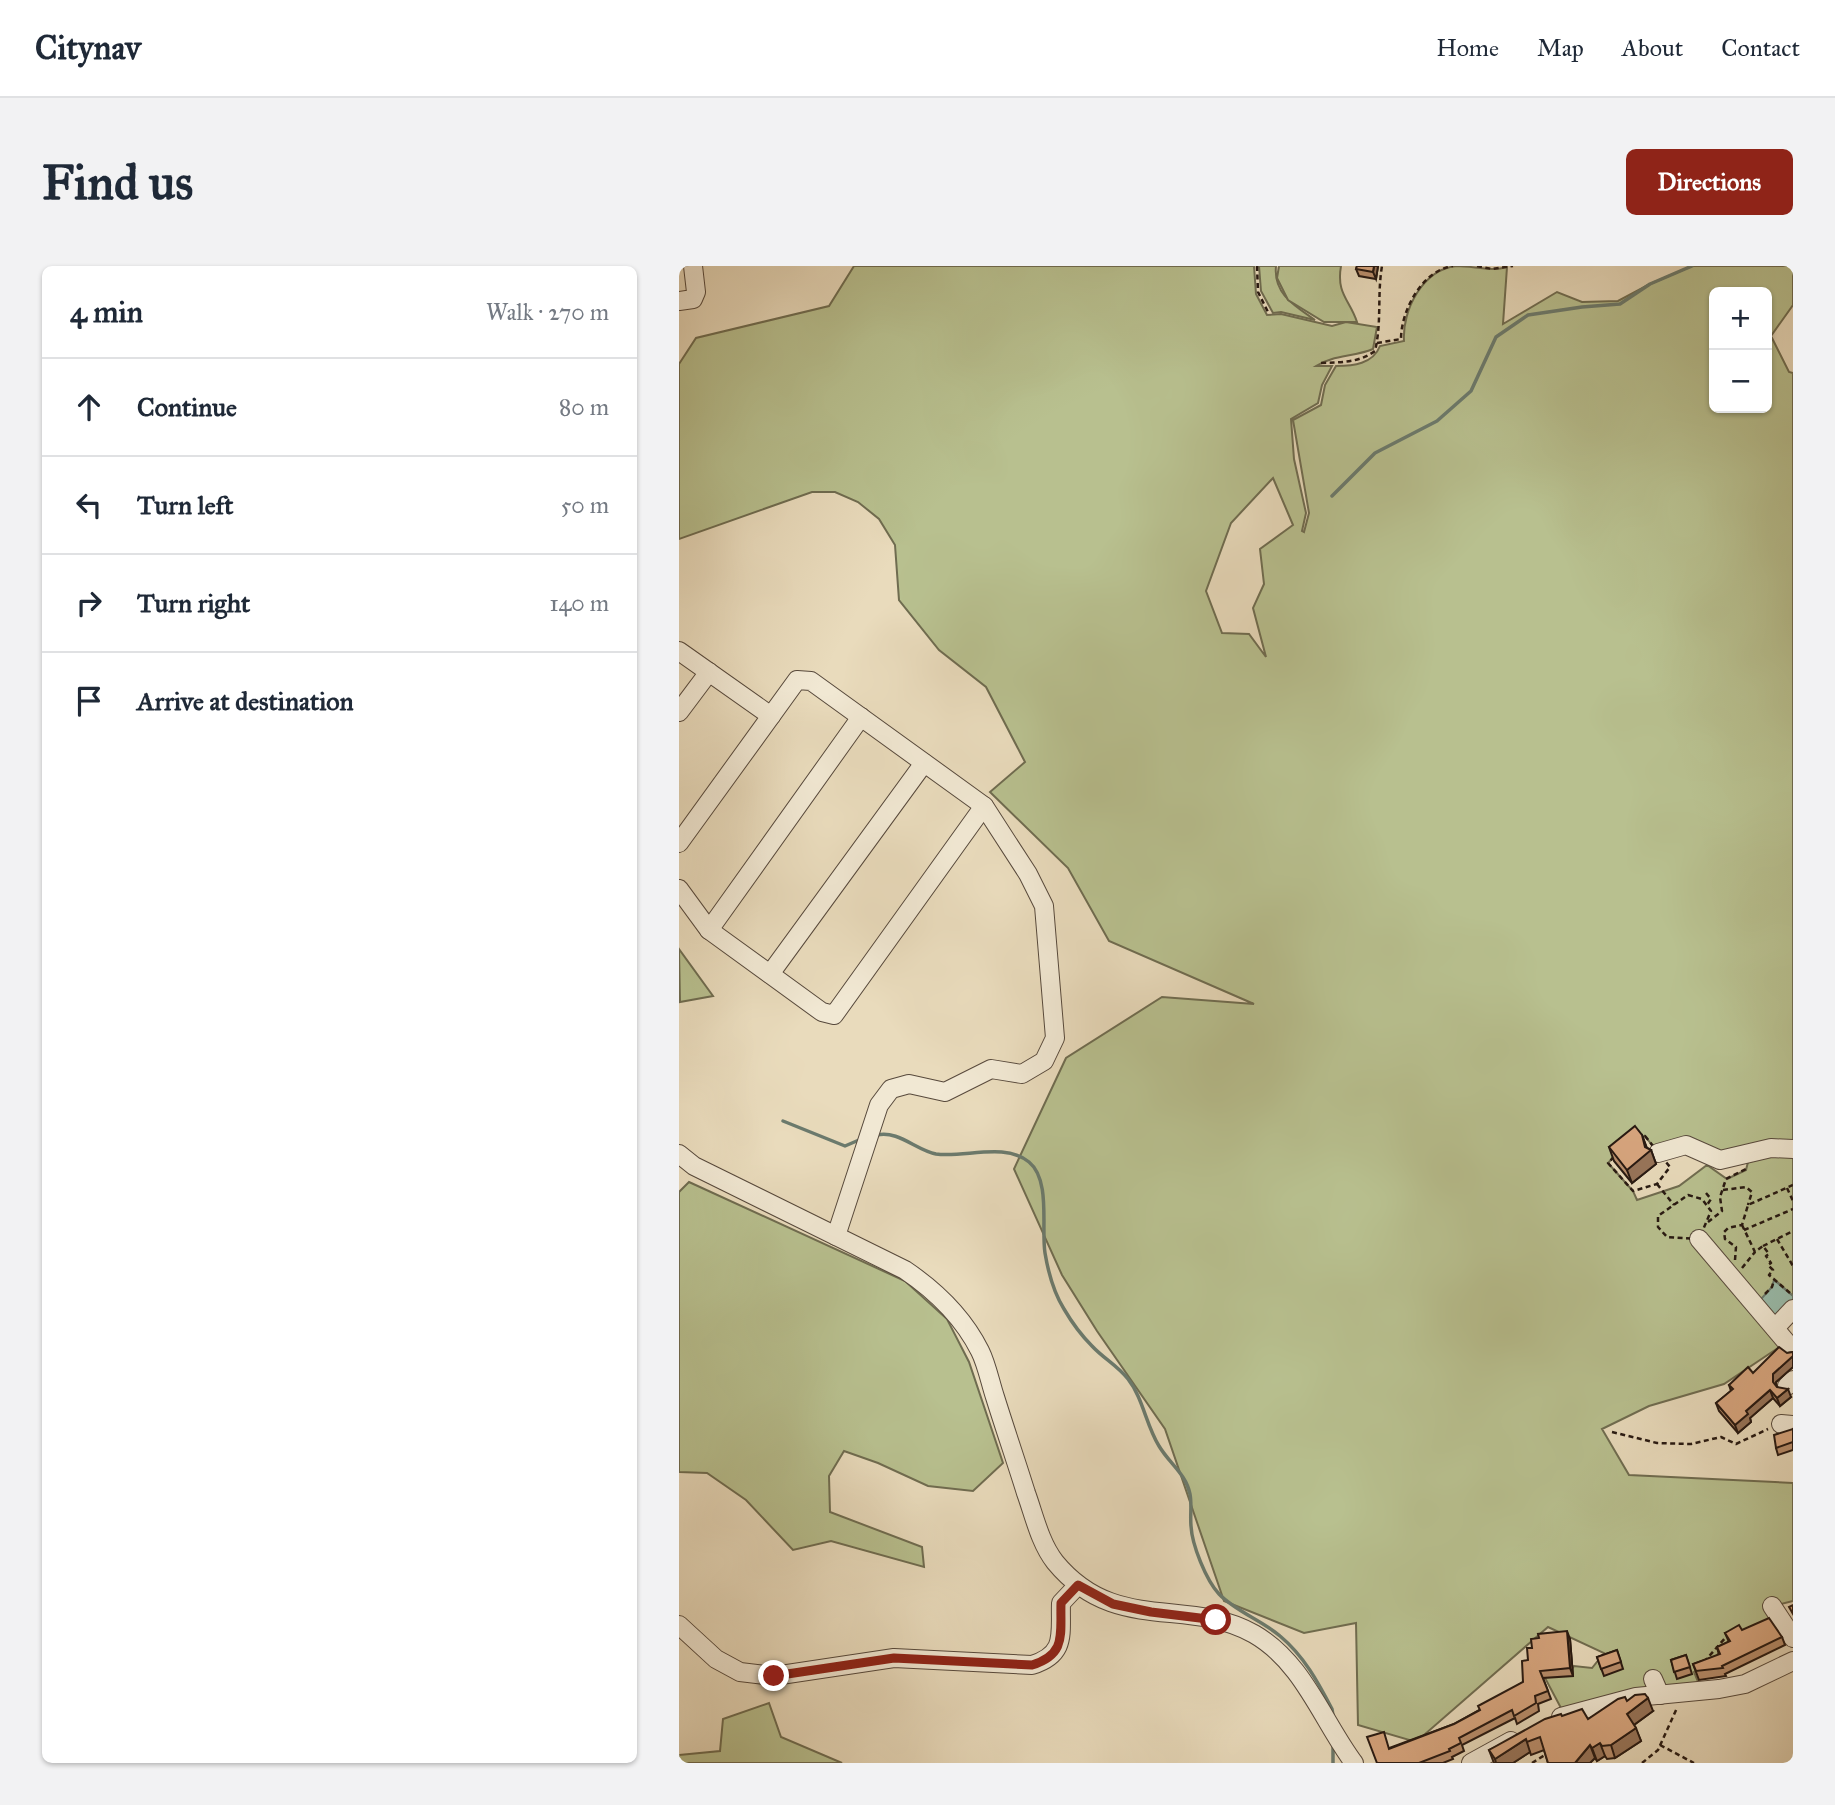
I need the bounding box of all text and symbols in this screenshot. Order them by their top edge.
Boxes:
text: Citynav [35,28,141,68]
text: Home [1436,33,1499,63]
text: Map [1537,33,1584,63]
text: About [1622,33,1683,63]
text: Contact [1721,33,1800,63]
button: Directions [1626,149,1793,215]
text: Find us [42,153,193,212]
map controls [1709,287,1772,413]
button: + [1709,287,1772,350]
text: 4 min [70,294,143,330]
text: Walk · 270 m [486,298,609,326]
button: − [1709,350,1772,413]
icon: ahead [70,388,108,426]
text: Continue [137,391,237,423]
text: 80 m [559,393,609,421]
icon: left [70,486,108,524]
text: Turn left [137,489,233,521]
text: 50 m [561,491,609,519]
icon: right [70,584,108,622]
text: Turn right [137,587,250,619]
text: 140 m [549,589,609,617]
icon: arrive [70,682,108,720]
text: Arrive at destination [137,685,354,717]
route start [1200,1604,1231,1635]
route end [758,1660,789,1691]

